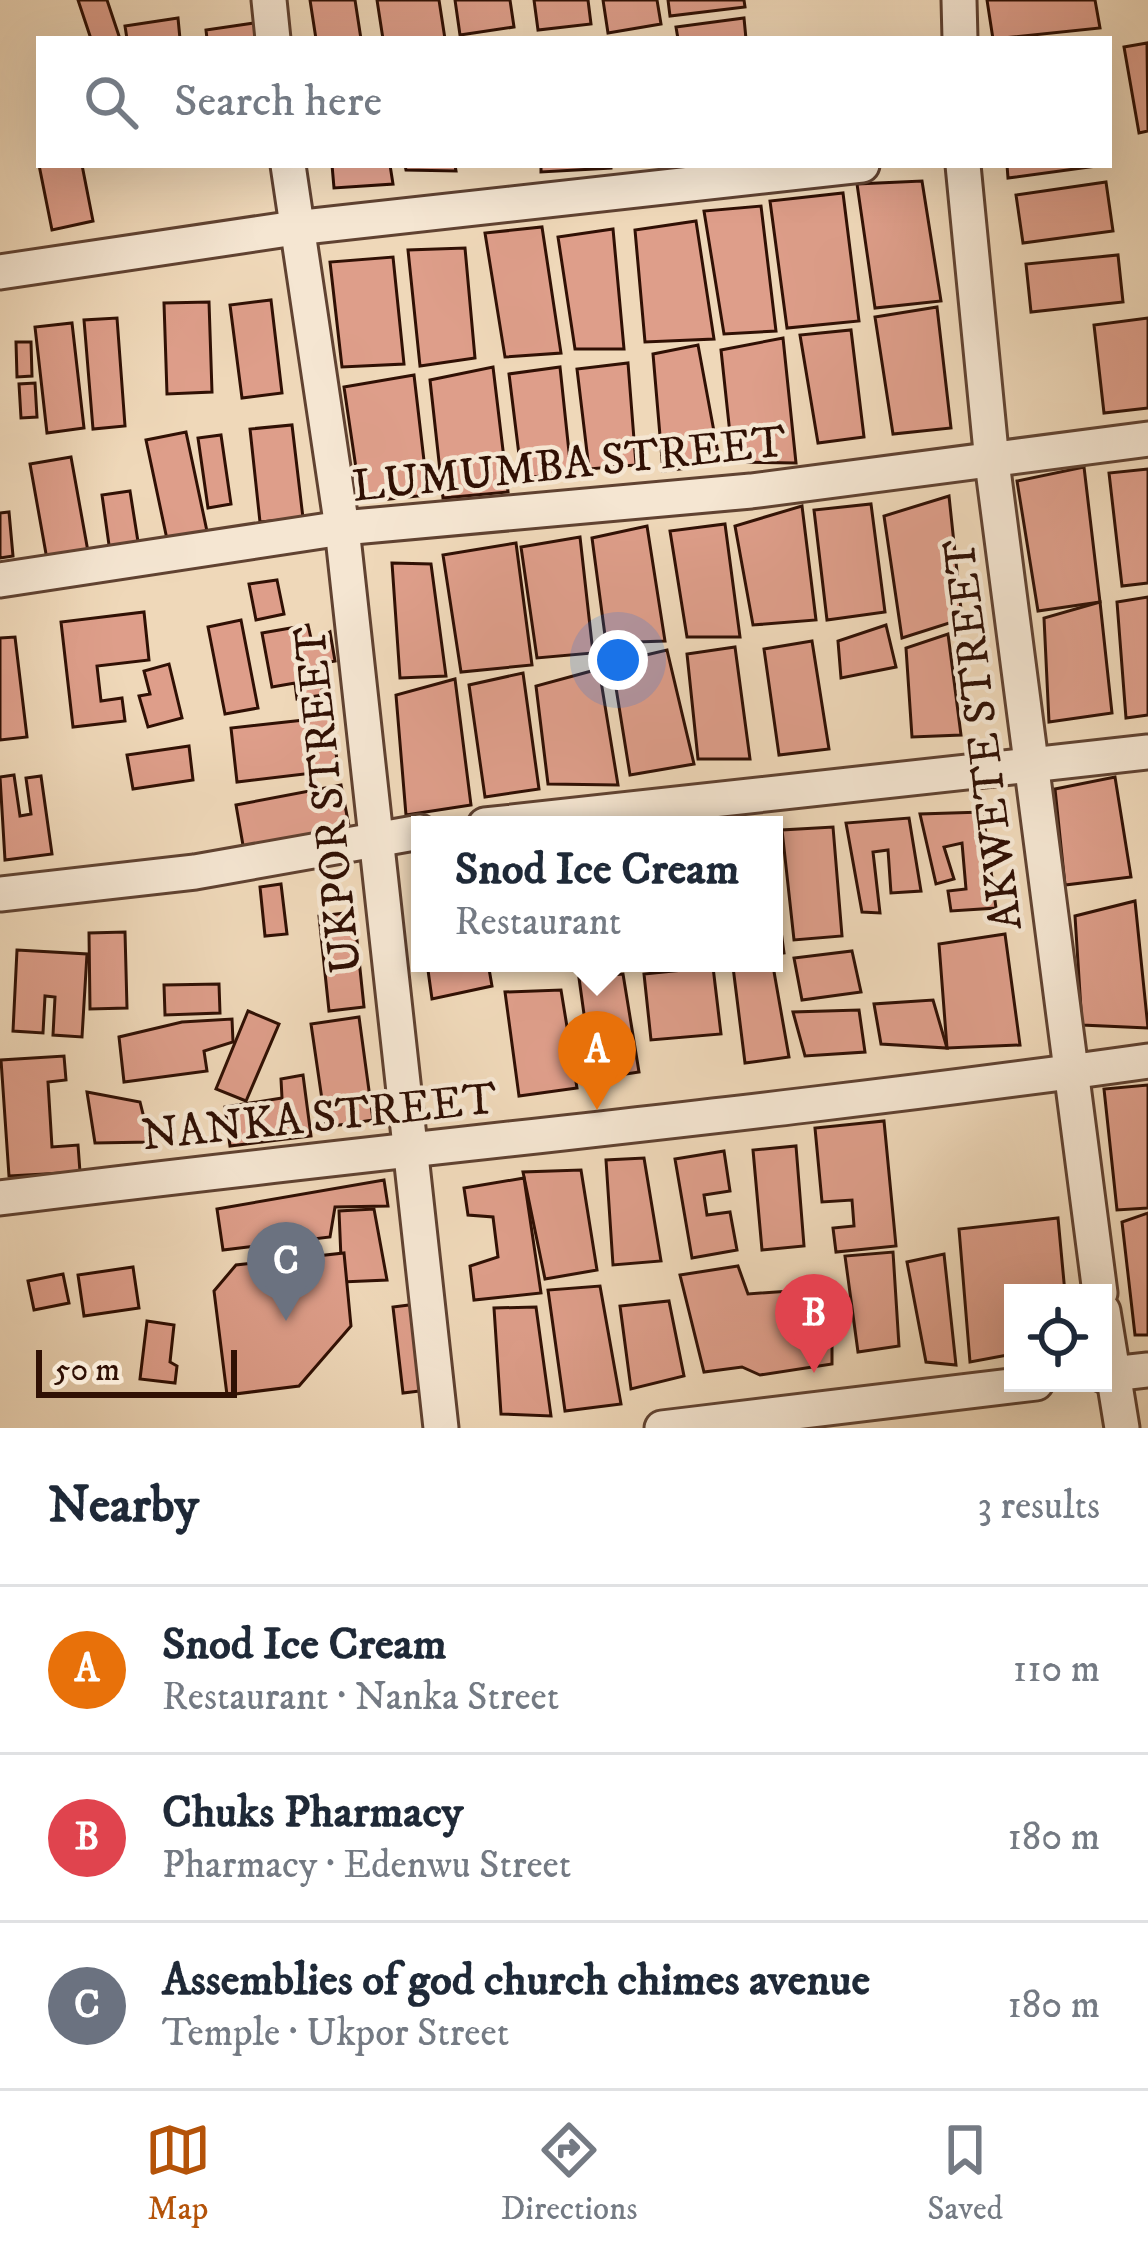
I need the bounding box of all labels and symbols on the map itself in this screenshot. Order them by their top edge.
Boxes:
street label: LUMUMBA STREET [350,414,789,516]
street label: AKWETE STREET [932,536,1036,934]
street label: UKPOR STREET [283,623,375,976]
your location [588,630,648,690]
pin: A [558,1011,636,1110]
street label: NANKA STREET [139,1071,500,1164]
pin: C [247,1222,325,1321]
pin: B [775,1274,853,1373]
scale bar [36,1344,237,1397]

